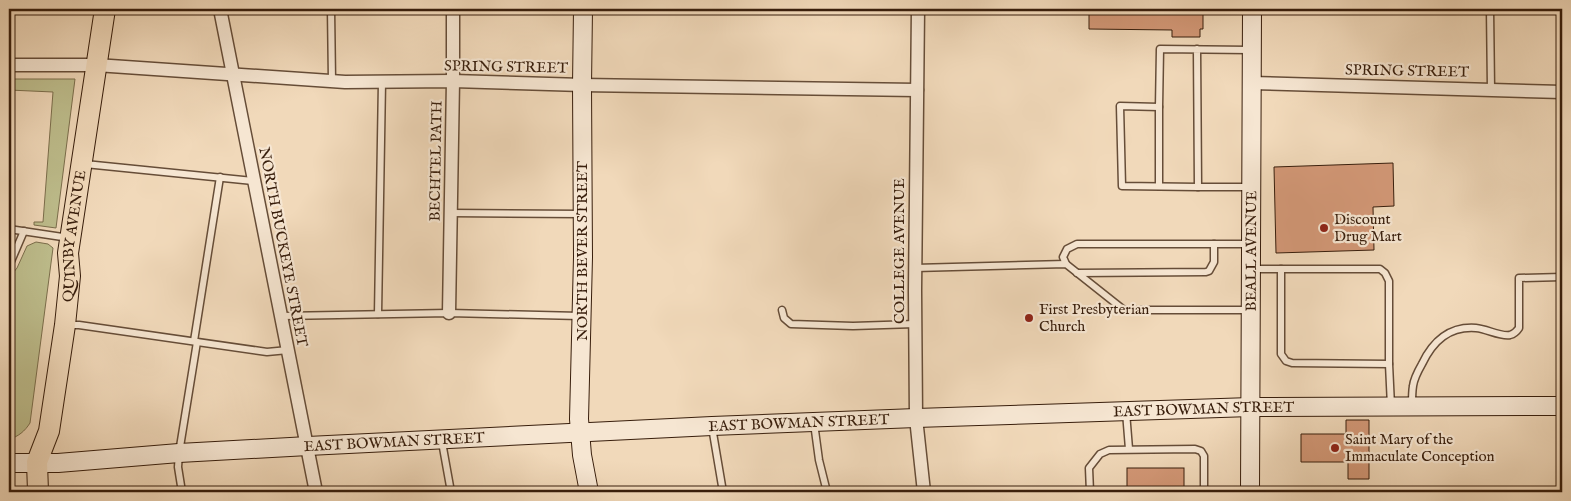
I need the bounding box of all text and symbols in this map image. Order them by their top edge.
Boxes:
street label: SPRING STREET [444,56,568,78]
street label: SPRING STREET [1345,60,1469,82]
street label: BECHTEL PATH [425,100,447,222]
street label: NORTH BUCKEYE STREET [254,145,312,349]
street label: NORTH BEVER STREET [573,161,592,341]
street label: QUINBY AVENUE [58,169,90,303]
street label: COLLEGE AVENUE [890,178,909,324]
street label: BEALL AVENUE [1241,191,1261,311]
place label: Discount Drug Mart [1334,210,1402,246]
marker: Discount Drug Mart [1318,222,1330,234]
place label: First Presbyterian Church [1039,300,1149,336]
marker: First Presbyterian Church [1023,312,1035,324]
street label: EAST BOWMAN STREET [1113,397,1294,421]
street label: EAST BOWMAN STREET [708,410,890,436]
street label: EAST BOWMAN STREET [303,428,485,456]
place label: Saint Mary of the Immaculate Conception [1345,430,1495,466]
marker: Saint Mary of the Immaculate Conception [1329,442,1341,454]

